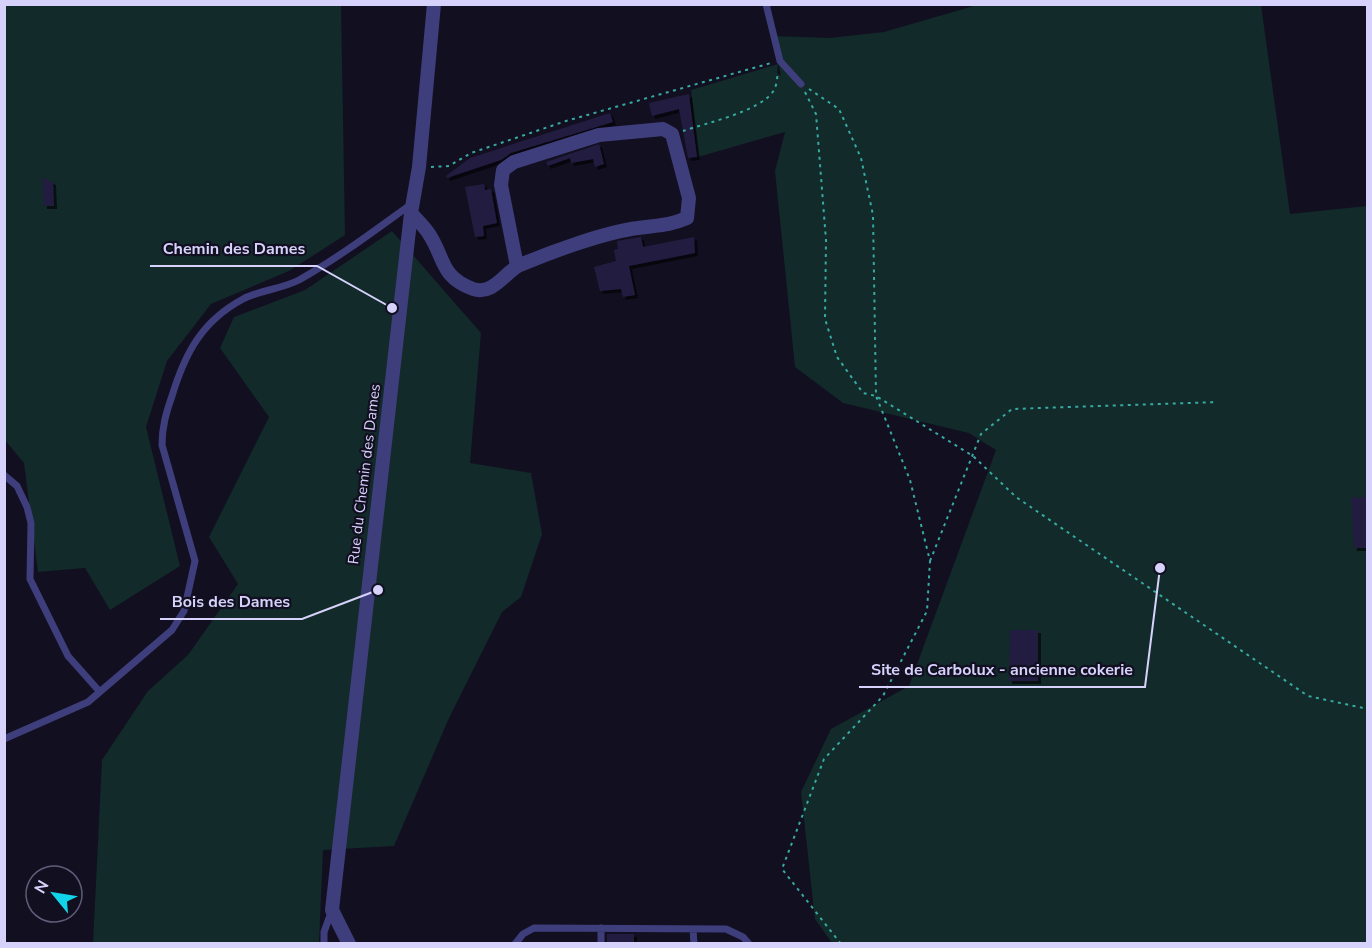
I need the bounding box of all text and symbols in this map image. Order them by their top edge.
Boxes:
callout: Chemin des Dames [150,232,317,266]
text: Chemin des Dames [163,238,305,260]
street label: Rue du Chemin des Dames [343,383,385,565]
callout: Bois des Dames [160,585,302,619]
text: Bois des Dames [172,591,290,613]
callout: Site de Carbolux - ancienne cokerie [859,653,1145,687]
text: Site de Carbolux - ancienne cokerie [871,659,1133,681]
north arrow [24,864,84,924]
text: N [29,876,54,898]

